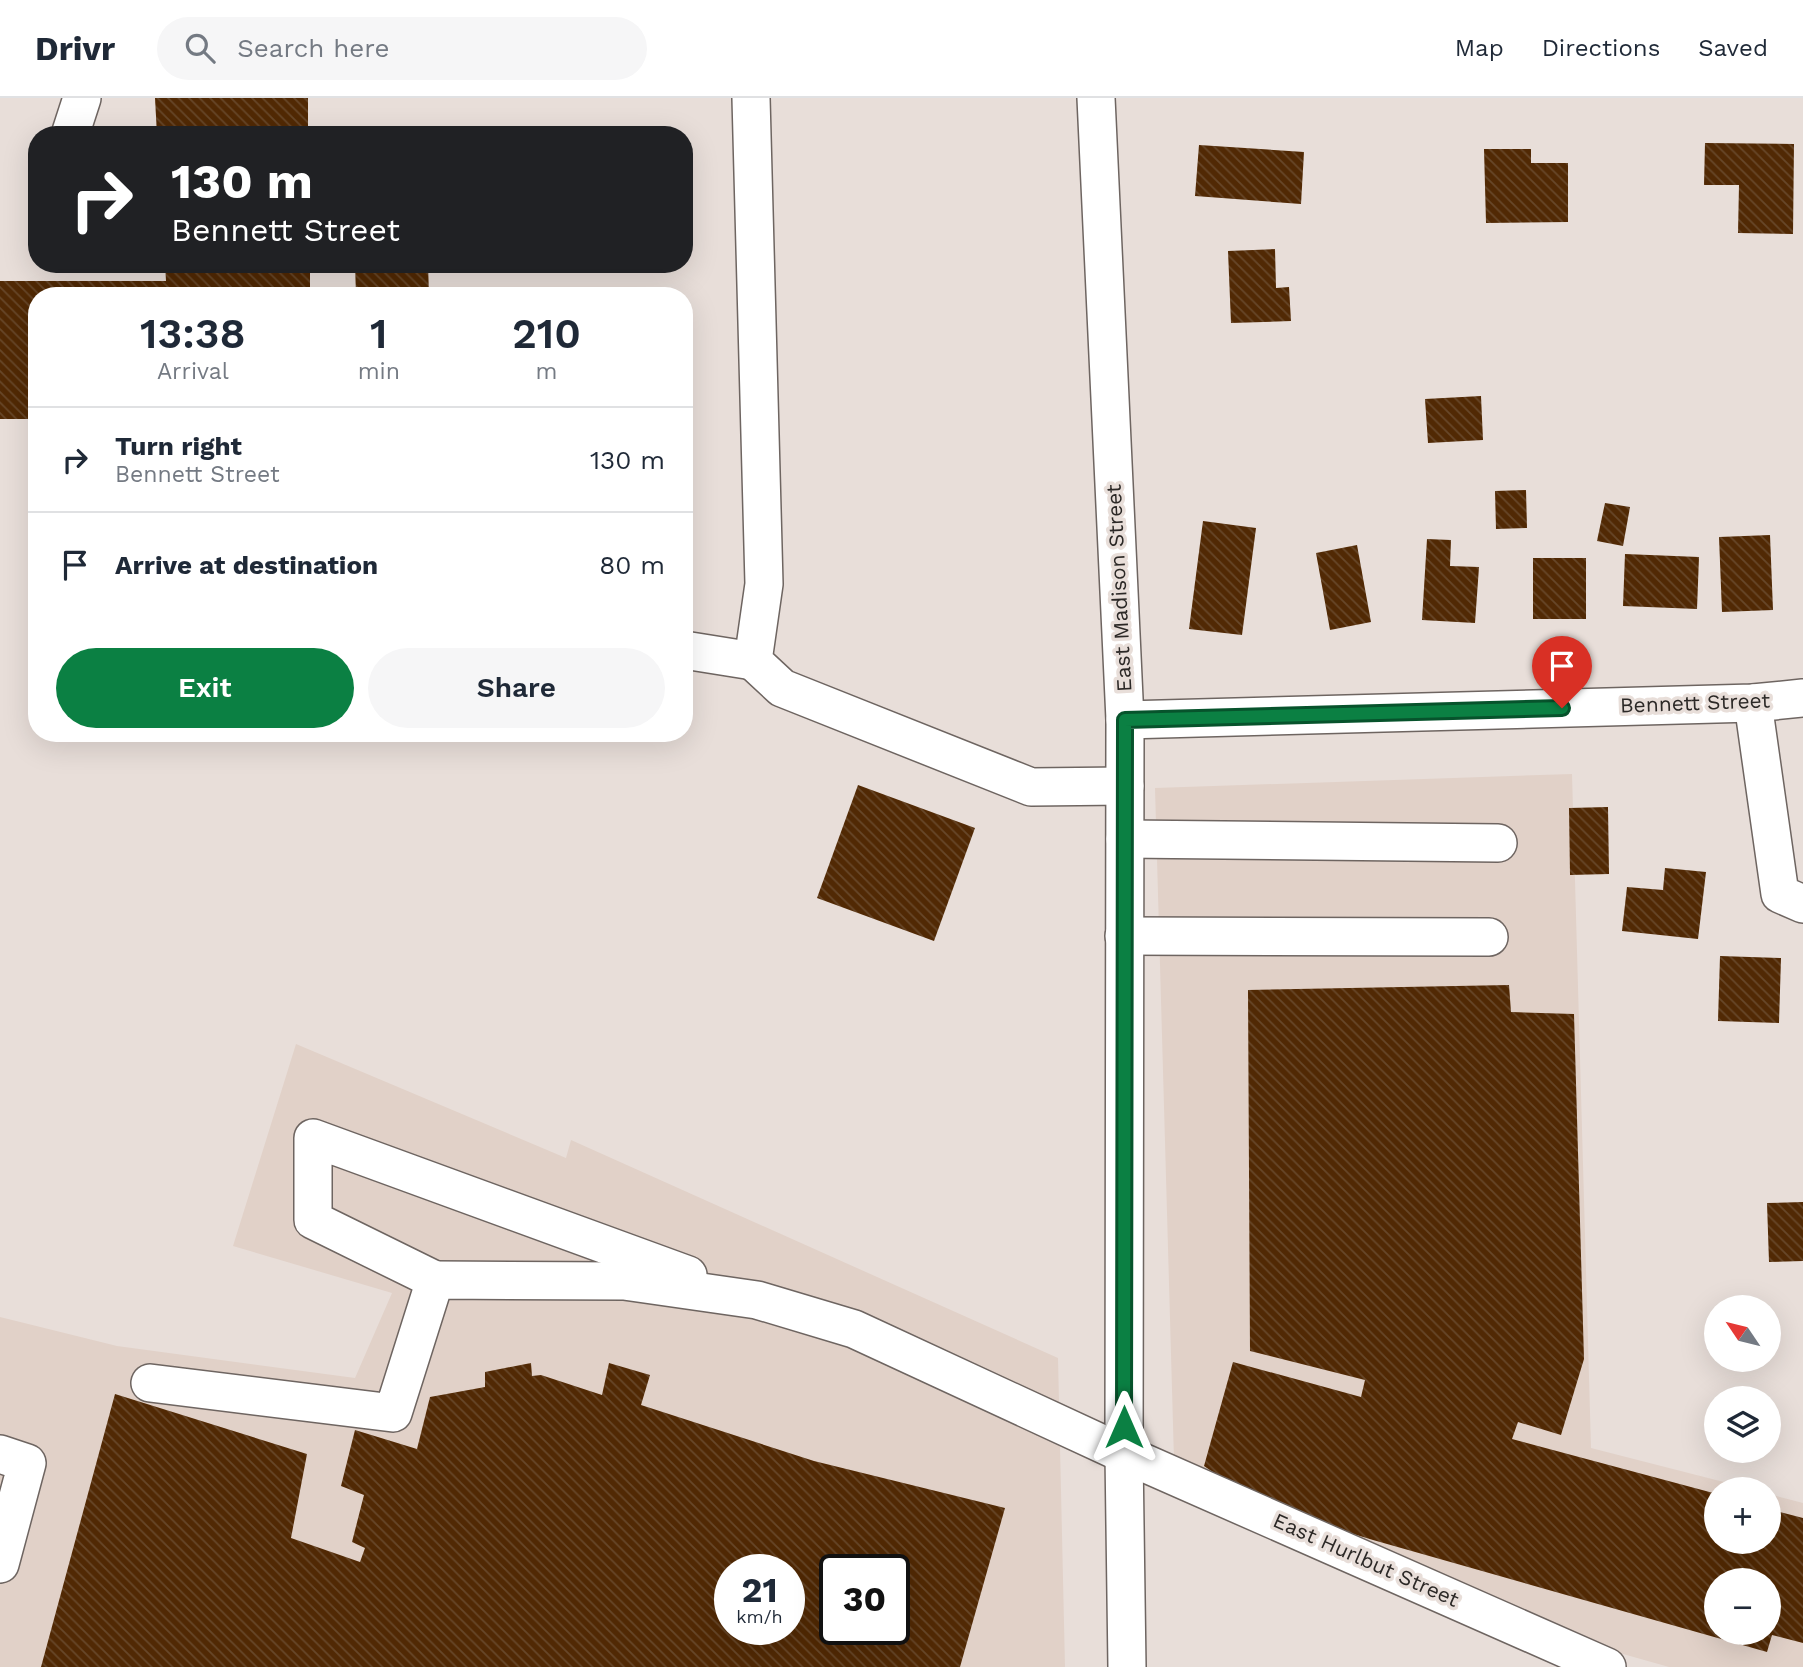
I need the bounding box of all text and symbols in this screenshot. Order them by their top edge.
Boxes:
search box [157,17,647,80]
text: Drivr [35,29,115,68]
icon: search [181,29,219,67]
text: Search here [237,33,390,63]
text: Map [1455,34,1504,62]
text: Directions [1542,34,1660,62]
text: Saved [1698,34,1768,62]
text: 130 m [171,152,313,210]
icon: right [56,154,147,245]
text: Bennett Street [171,211,400,249]
text: 13:38 [140,309,246,358]
text: 1 [370,309,388,358]
text: 210 [512,309,581,358]
text: Arrival [157,358,229,385]
text: min [358,358,400,385]
text: m [536,358,557,385]
text: Turn right [115,431,242,461]
icon: right [56,441,94,479]
text: 130 m [590,445,665,475]
text: Bennett Street [115,461,280,488]
street label: East Madison Street [1101,483,1136,692]
icon: arrive [56,546,94,584]
text: Arrive at destination [115,550,378,580]
text: 80 m [599,550,665,580]
pin [1532,636,1592,708]
icon: arrive [1543,647,1581,685]
button: Exit [56,648,354,728]
button: Share [368,648,665,728]
street label: Bennett Street [1619,687,1771,718]
north arrow [1704,1295,1782,1372]
map controls [1704,1295,1781,1645]
button: layers [1704,1386,1781,1463]
position arrow [1087,1390,1161,1464]
button: + [1704,1477,1781,1554]
street label: East Hurlbut Street [1269,1507,1463,1612]
speed limit sign: 30 [819,1554,910,1645]
button: − [1704,1568,1781,1645]
text: 21 [742,1569,777,1611]
text: km/h [736,1606,783,1627]

